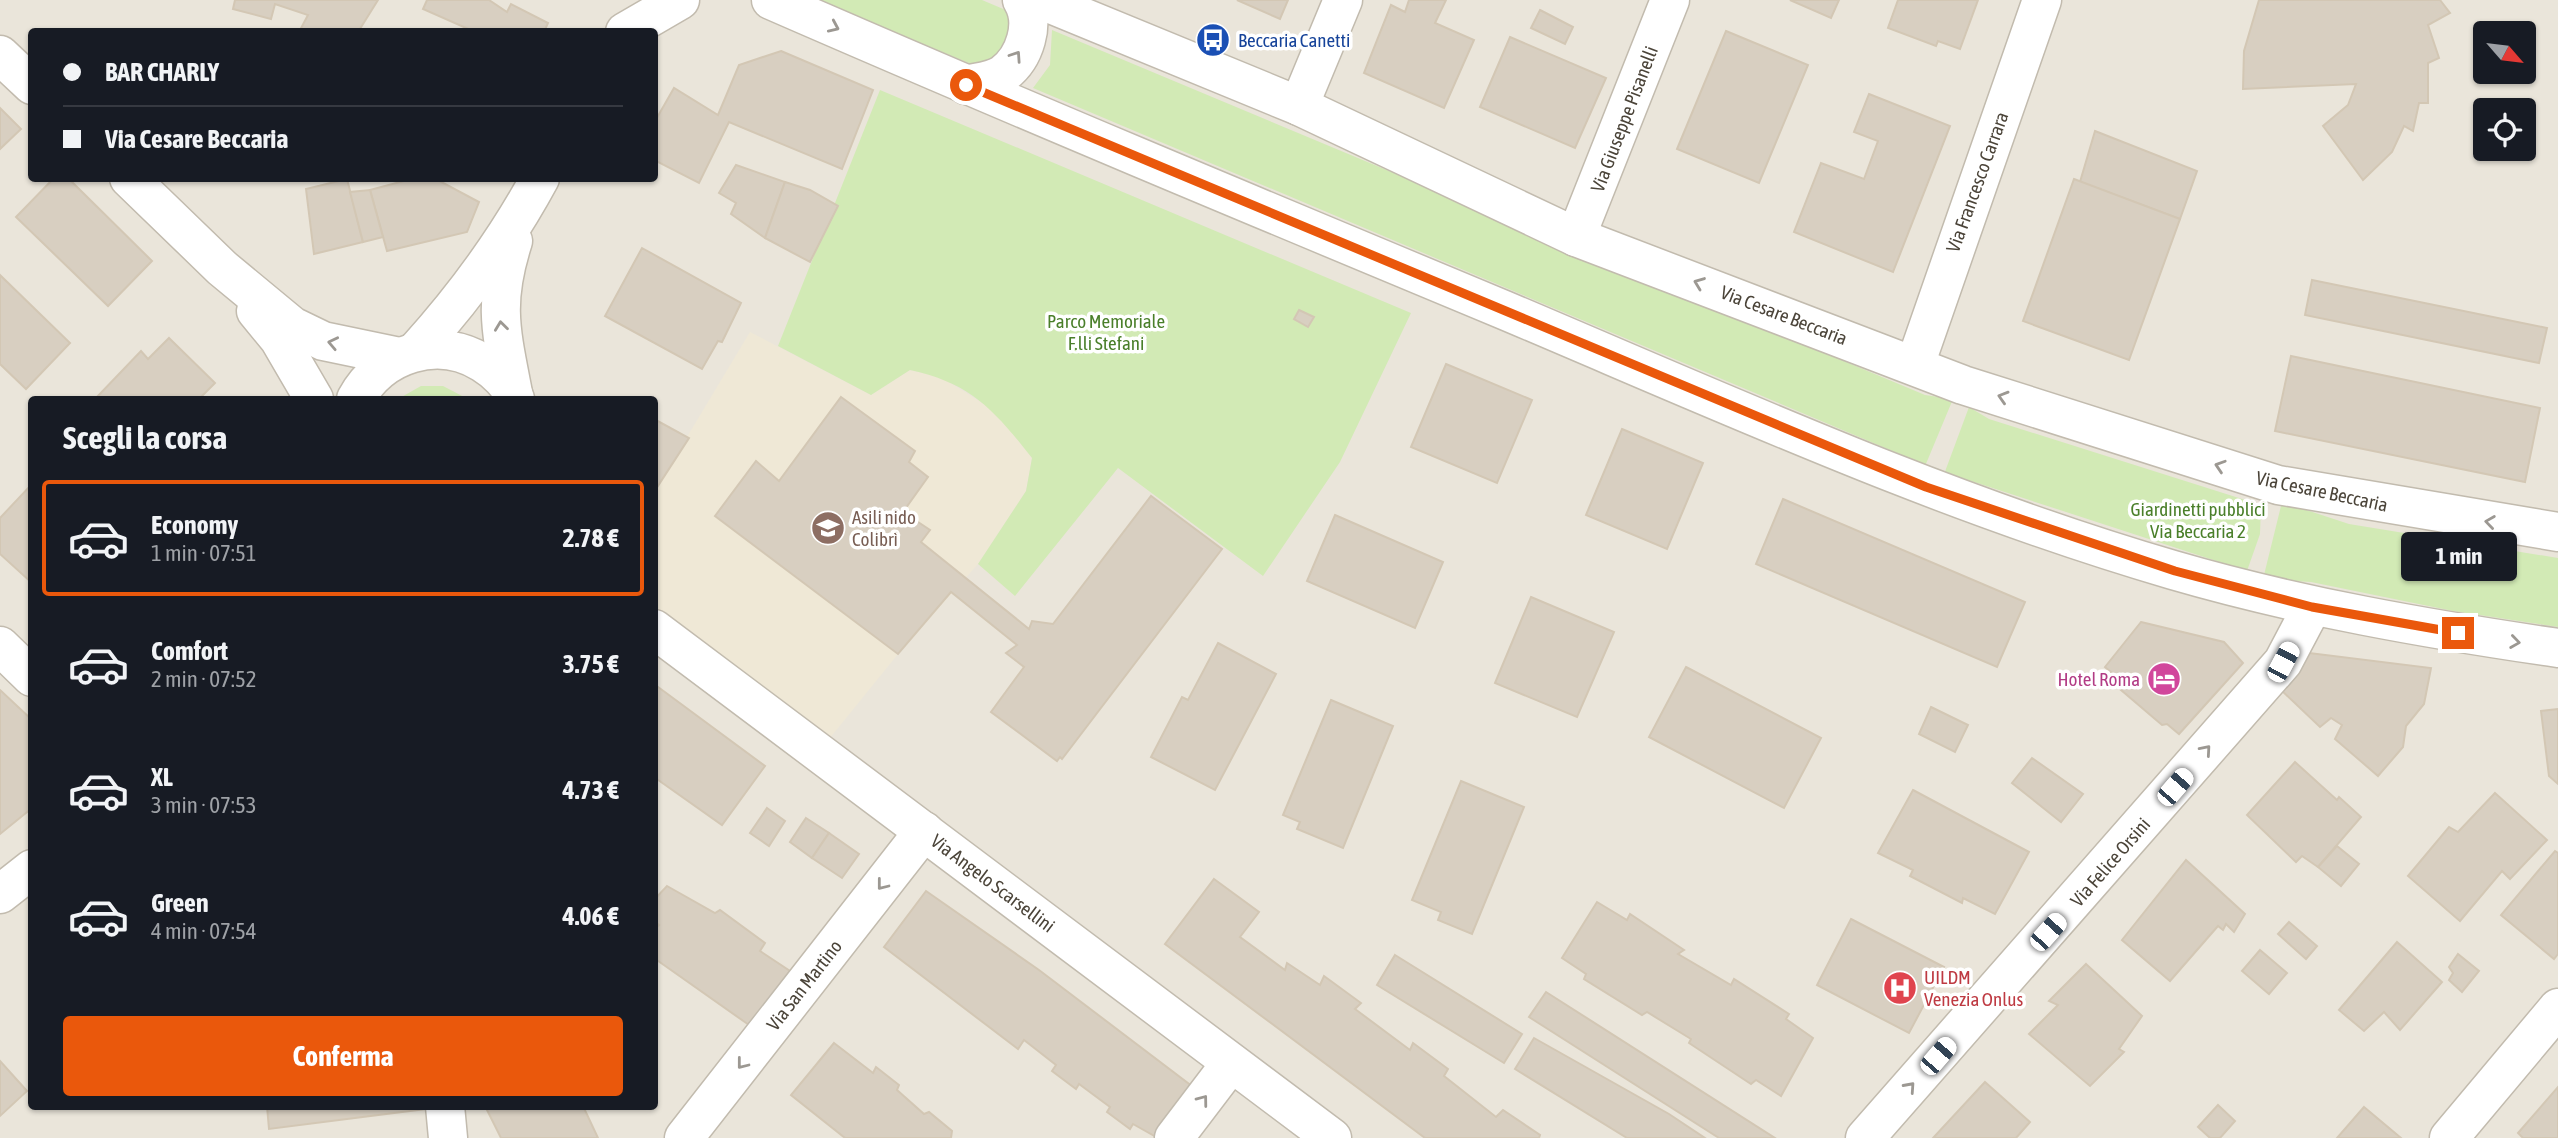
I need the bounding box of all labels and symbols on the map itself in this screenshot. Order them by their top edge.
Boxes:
one-way arrow [827,19,839,33]
bus stop icon: Beccaria Canetti [1194,21,1232,59]
north arrow [2473,21,2536,84]
place label: Beccaria Canetti [1238,29,1350,51]
street label: Via Giuseppe Pisanelli [1586,43,1662,195]
one-way arrow [1008,51,1020,64]
route start [950,69,982,101]
street label: Via Francesco Carrara [1941,109,2013,255]
one-way arrow [1693,278,1705,292]
street label: Via Cesare Beccaria [1718,281,1850,349]
park label: Parco Memoriale F.lli Stefani [1047,310,1165,354]
one-way arrow [493,320,508,332]
one-way arrow [327,336,339,351]
one-way arrow [1998,391,2010,406]
one-way arrow [2215,460,2227,474]
street label: Via Cesare Beccaria [2254,466,2390,516]
park label: Giardinetti pubblici Via Beccaria 2 [2130,498,2266,542]
place label: Asili nido Colibrì [852,506,916,550]
school or university icon: Asili nido Colibrì [809,509,847,547]
one-way arrow [2485,514,2496,529]
callout: 1 min [2400,532,2516,580]
route end [2442,617,2474,649]
one-way arrow [2509,634,2521,649]
car [2264,639,2303,685]
hotel icon: Hotel Roma [2145,660,2183,698]
place label: Hotel Roma [2058,668,2140,690]
one-way arrow [2198,746,2210,759]
car [2154,764,2197,810]
street label: Via Felice Orsini [2066,813,2154,911]
street label: Via Angelo Scarsellini [927,829,1059,937]
one-way arrow [878,878,891,890]
car [2027,909,2070,955]
street label: Via San Martino [762,935,846,1035]
place label: UILDM Venezia Onlus [1924,966,2023,1010]
hospital icon: UILDM Venezia Onlus [1881,969,1919,1007]
car [1917,1033,1960,1079]
one-way arrow [737,1056,750,1069]
one-way arrow [1902,1082,1914,1095]
one-way arrow [1194,1095,1207,1108]

